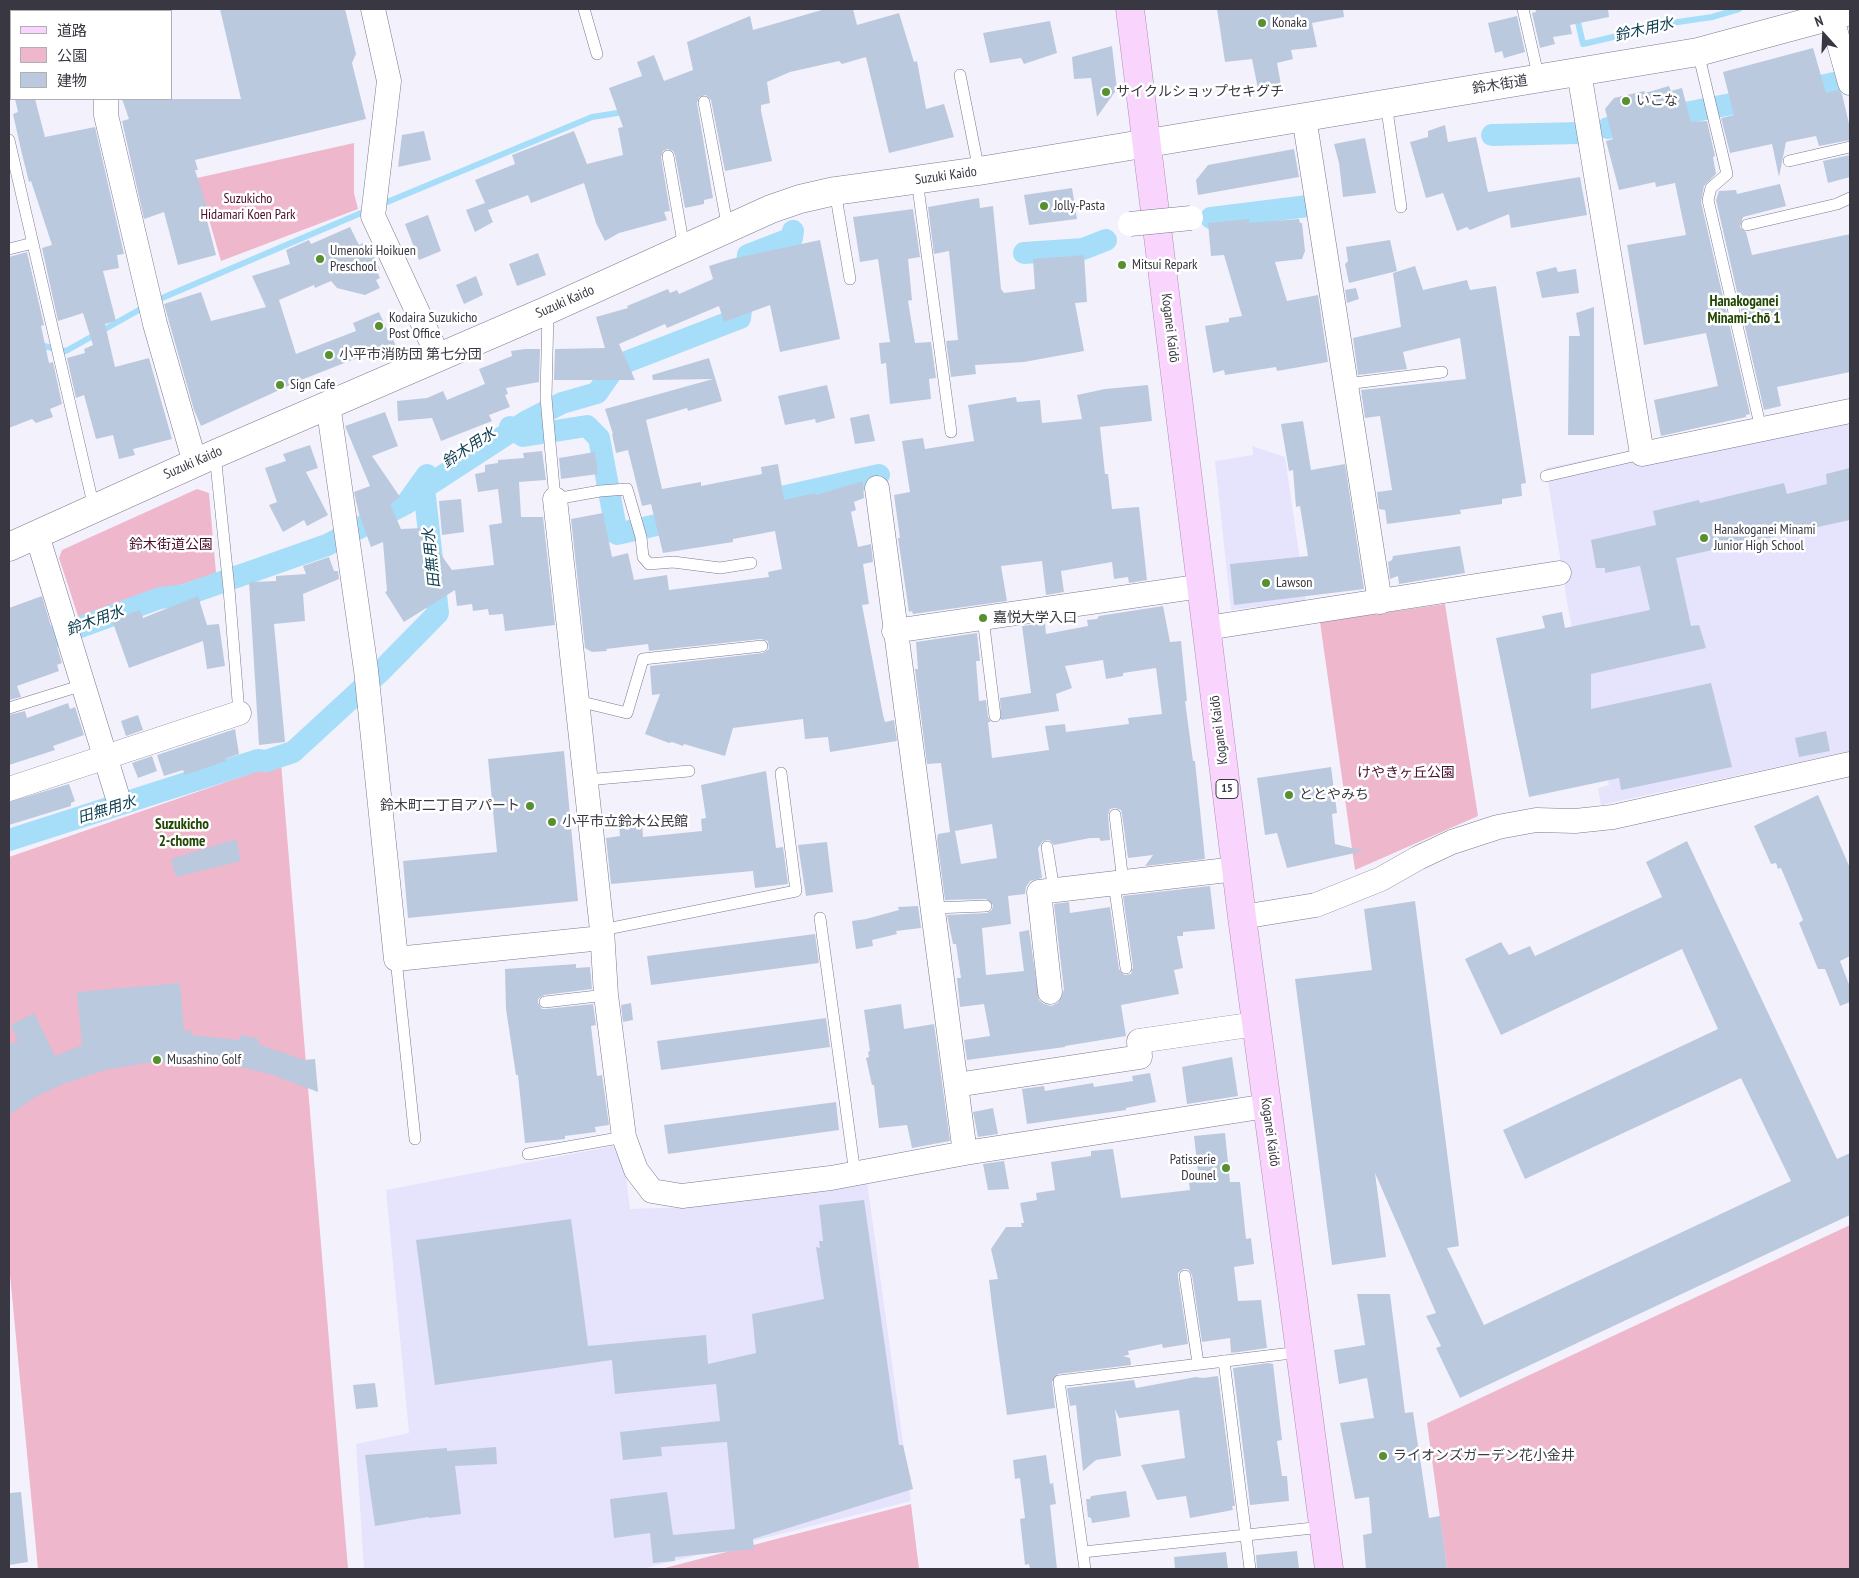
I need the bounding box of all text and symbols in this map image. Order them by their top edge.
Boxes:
legend [10,10,172,100]
north arrow [1799,10,1849,60]
text: N [1812,11,1826,31]
water label: 鈴木用水 [1613,14,1675,46]
place label: Konaka [1272,15,1307,31]
marker: Konaka [1256,17,1268,29]
text: 道路 [57,21,87,40]
text: 公園 [57,46,87,65]
text: 建物 [57,71,87,90]
street label: 鈴木街道 [1471,72,1529,98]
place label: サイクルショップセキグチ [1116,84,1284,100]
marker: サイクルショップセキグチ [1100,86,1112,98]
place label: いこな [1636,93,1678,109]
marker: いこな [1620,95,1632,107]
street label: Suzuki Kaido [914,163,978,189]
park label: Suzukicho Hidamari Koen Park [201,191,295,223]
place label: Jolly-Pasta [1054,198,1105,214]
marker: Jolly-Pasta [1038,200,1050,212]
place label: Umenoki Hoikuen Preschool [330,243,416,276]
marker: Umenoki Hoikuen Preschool [314,253,326,265]
place label: Mitsui Repark [1132,257,1198,273]
marker: Mitsui Repark [1116,259,1128,271]
street label: Suzuki Kaido [533,282,597,322]
street label: Koganei Kaidō [1157,293,1183,363]
district label: Hanakoganei Minami-chō 1 [1708,293,1780,328]
place label: Kodaira Suzukicho Post Office [389,310,477,342]
marker: Kodaira Suzukicho Post Office [373,320,385,332]
place label: 小平市消防団 第七分団 [339,347,482,363]
marker: 小平市消防団 第七分団 [323,349,335,361]
place label: Sign Cafe [290,377,335,393]
marker: Sign Cafe [274,379,286,391]
water label: 鈴木用水 [439,424,499,472]
street label: Suzuki Kaido [161,443,225,483]
place label: Hanakoganei Minami Junior High School [1714,522,1816,554]
water label: 田無用水 [420,527,444,589]
marker: Hanakoganei Minami Junior High School [1698,532,1710,544]
park label: 鈴木街道公園 [129,537,213,553]
place label: Lawson [1276,575,1312,591]
marker: Lawson [1260,577,1272,589]
water label: 鈴木用水 [64,602,126,640]
place label: 嘉悦大学入口 [993,610,1077,626]
marker: 嘉悦大学入口 [977,612,989,624]
street label: Koganei Kaidō [1206,695,1232,765]
park label: けやきヶ丘公園 [1357,765,1455,781]
road number: 15 [1216,780,1238,799]
place label: ととやみち [1299,787,1369,803]
marker: ととやみち [1283,789,1295,801]
water label: 田無用水 [76,793,138,827]
place label: 鈴木町二丁目アパート [380,798,520,814]
marker: 鈴木町二丁目アパート [524,800,536,812]
place label: 小平市立鈴木公民館 [562,814,688,830]
district label: Suzukicho 2-chome [155,816,209,851]
marker: 小平市立鈴木公民館 [546,816,558,828]
place label: Musashino Golf [167,1052,241,1068]
marker: Musashino Golf [151,1054,163,1066]
street label: Koganei Kaidō [1257,1096,1283,1168]
place label: Patisserie Dounel [1170,1152,1216,1184]
marker: Patisserie Dounel [1220,1162,1232,1174]
place label: ライオンズガーデン花小金井 [1393,1448,1575,1464]
marker: ライオンズガーデン花小金井 [1377,1450,1389,1462]

